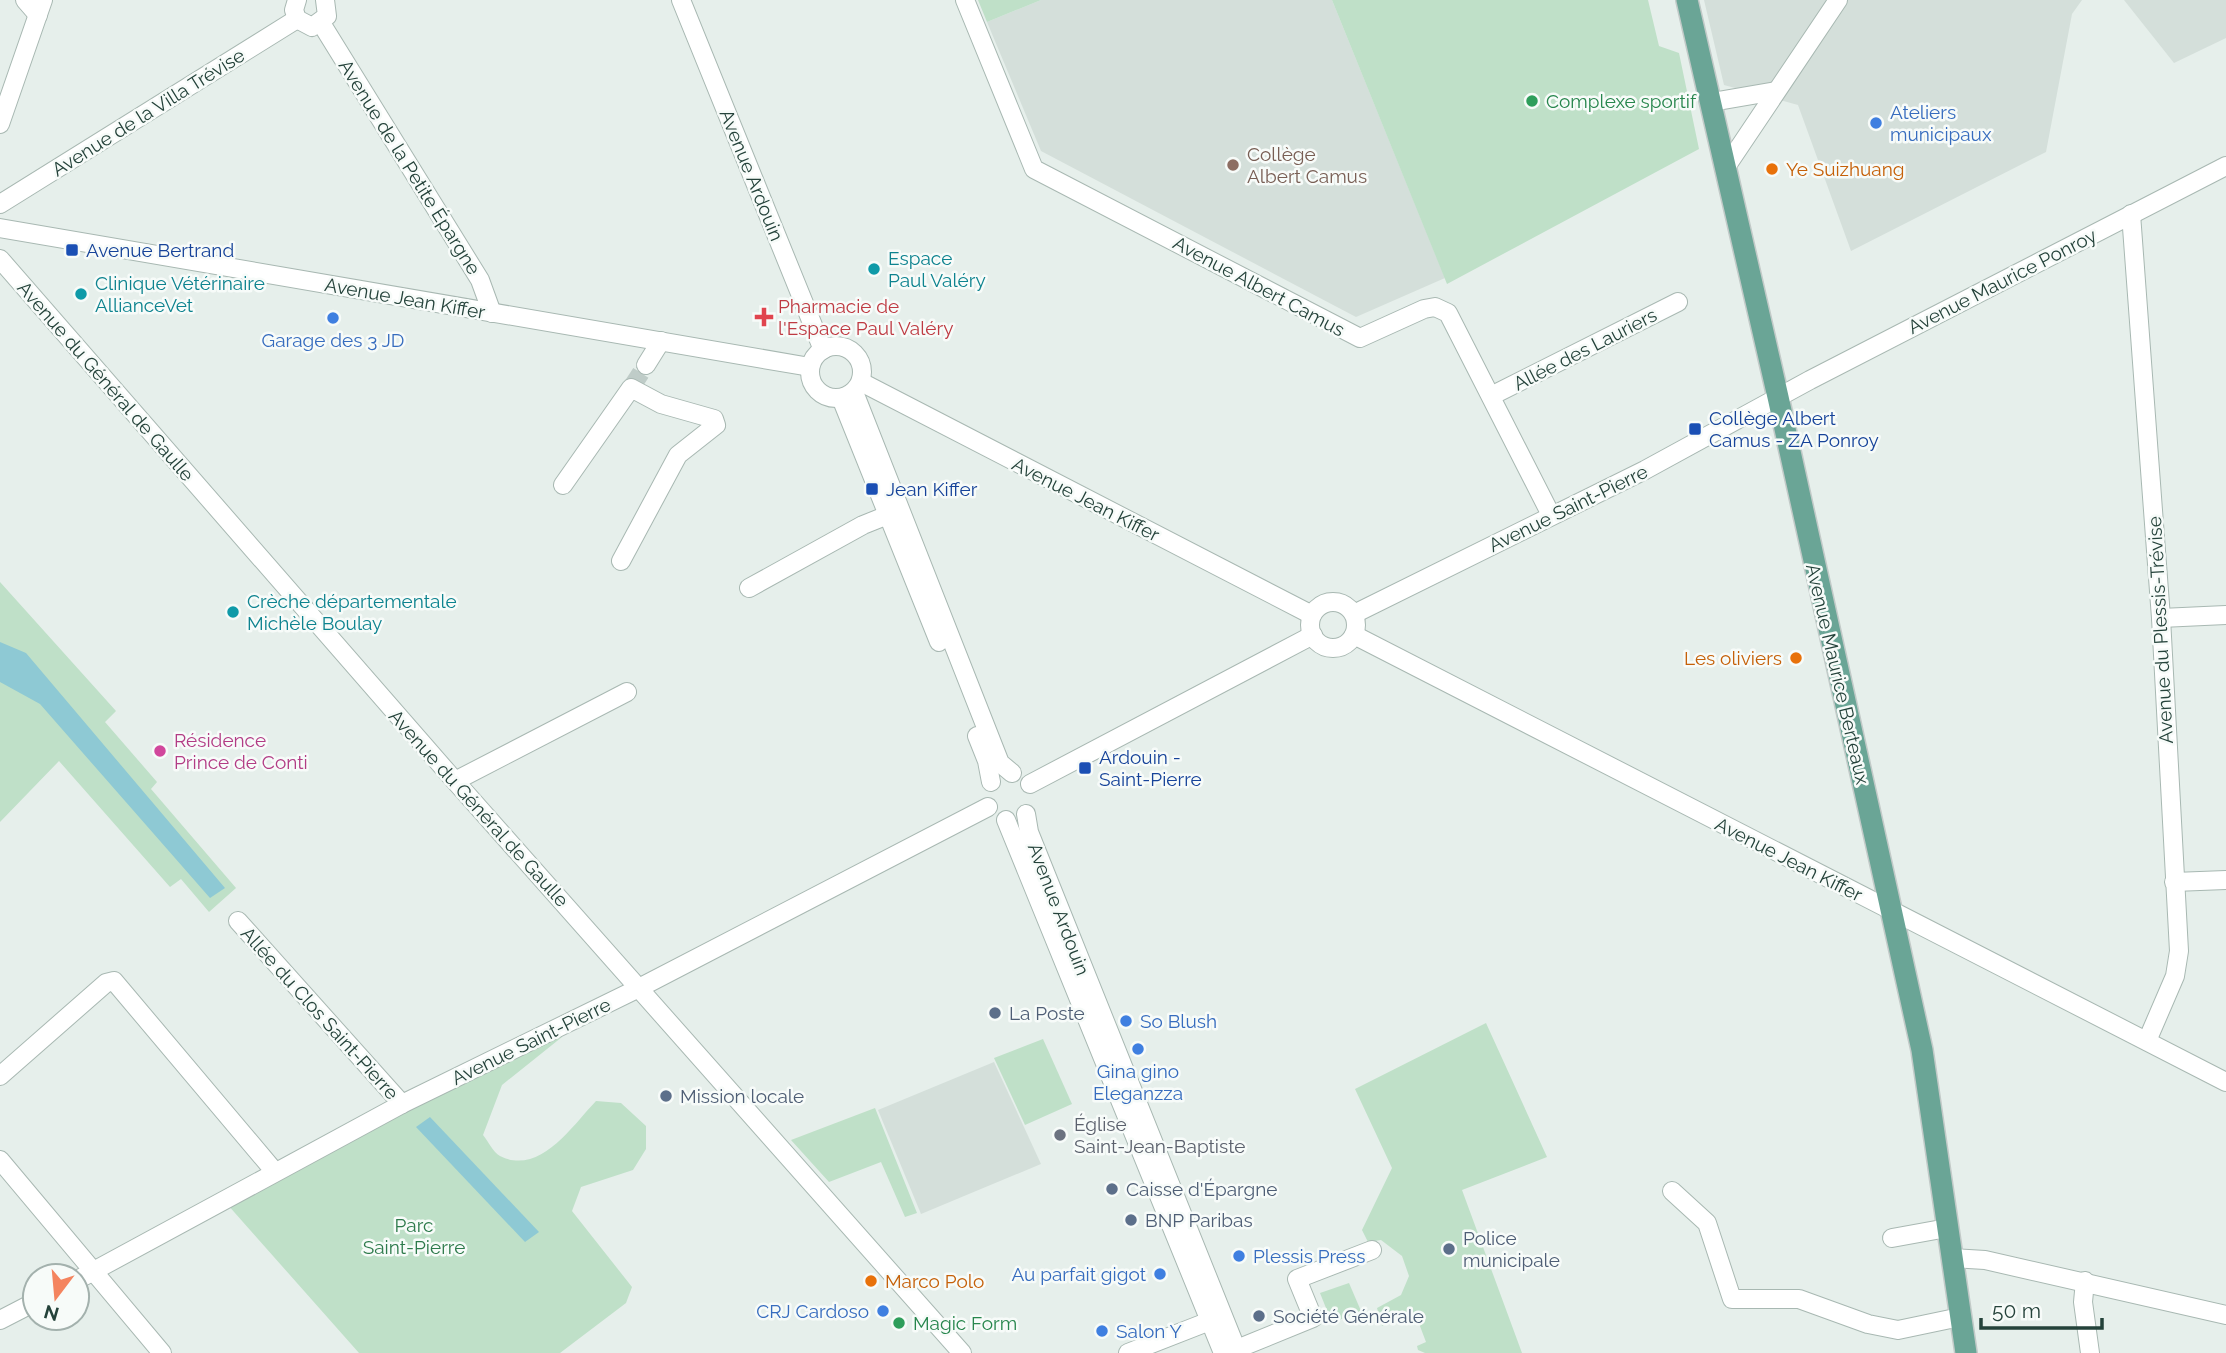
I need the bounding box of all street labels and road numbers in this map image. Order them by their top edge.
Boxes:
street label: Avenue de la Villa Trévise [48,44,248,180]
street label: Avenue de la Petite Épargne [335,56,485,278]
street label: Avenue Ardouin [716,106,788,244]
street label: Avenue Maurice Ponroy [1904,224,2100,338]
street label: Avenue Albert Camus [1170,231,1348,341]
street label: Avenue Jean Kiffer [323,273,487,323]
street label: Avenue du Général de Gaulle [13,277,199,485]
street label: Allée des Lauriers [1510,303,1660,395]
street label: Avenue Jean Kiffer [1009,452,1164,546]
street label: Avenue Saint-Pierre [1485,460,1651,556]
street label: Avenue du Plessis-Trévise [2143,516,2177,744]
street label: Avenue Maurice Berteaux [1802,561,1874,787]
street label: Avenue du Général de Gaulle [385,705,573,911]
street label: Avenue Jean Kiffer [1712,812,1867,906]
street label: Avenue Ardouin [1024,840,1094,978]
street label: Allée du Clos Saint-Pierre [237,922,403,1104]
street label: Avenue Saint-Pierre [448,993,614,1089]

